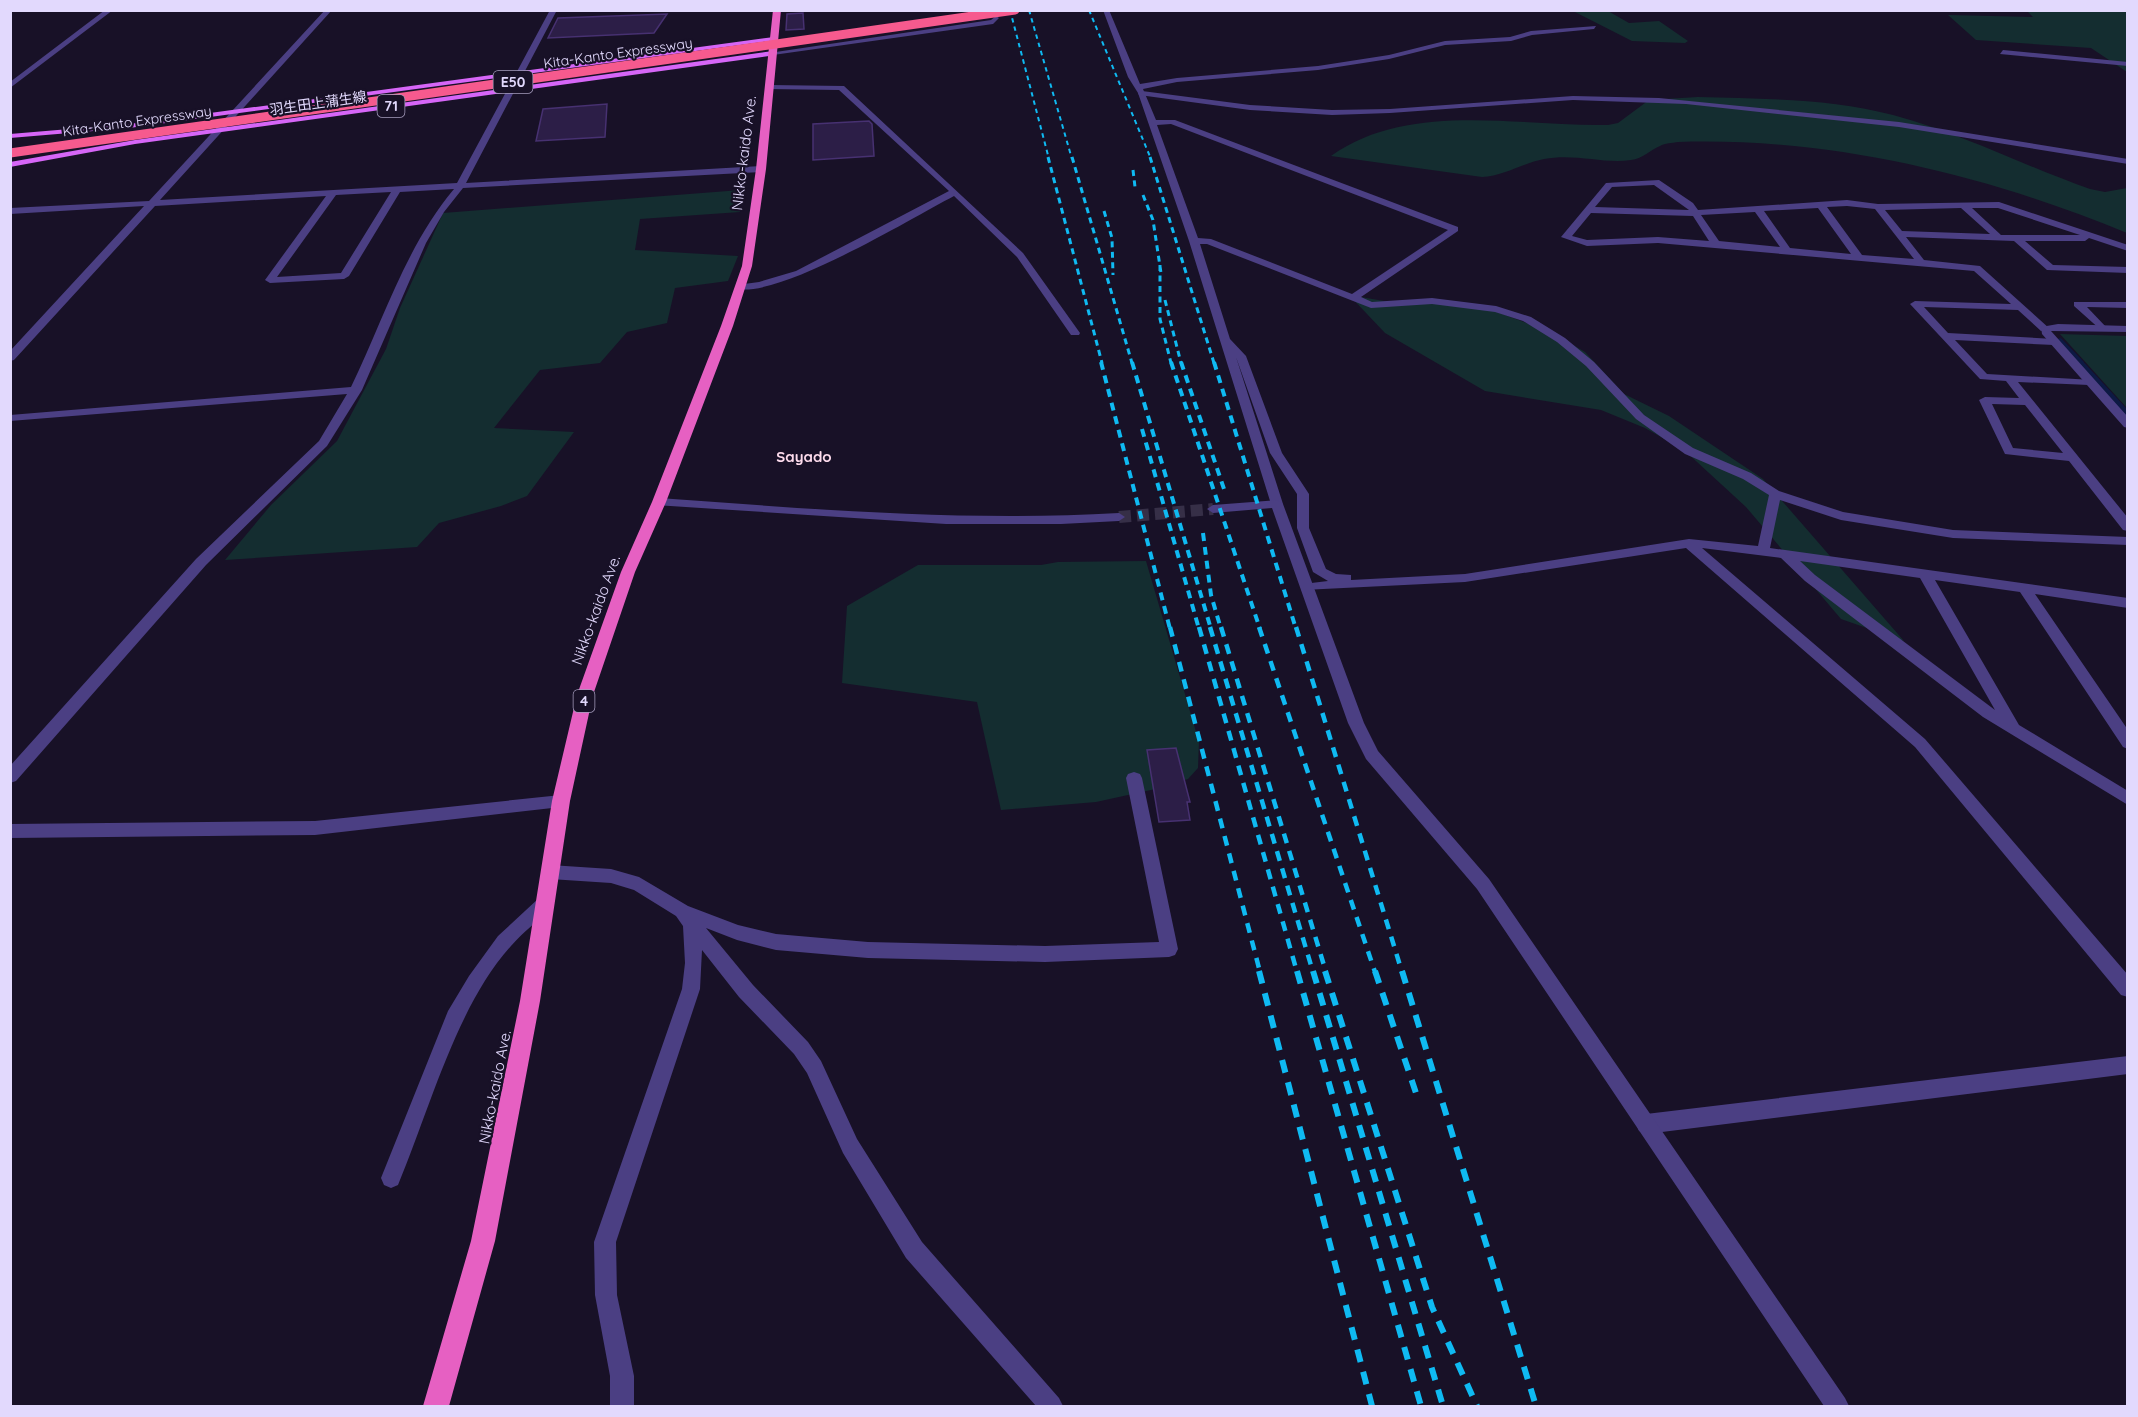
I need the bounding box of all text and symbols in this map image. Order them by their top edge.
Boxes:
street label: Kita-Kanto Expressway [542,34,694,72]
road number: E50 [494,71,532,93]
street label: 羽生田上蒲生線 [268,87,368,119]
street label: Nikko-kaido Ave. [727,94,760,211]
road number: 71 [378,95,404,117]
street label: Kita-Kanto Expressway [61,102,213,140]
district label: Sayado [776,447,832,466]
street label: Nikko-kaido Ave. [567,552,624,667]
road number: 4 [574,690,594,712]
street label: Nikko-kaido Ave. [474,1028,515,1145]

